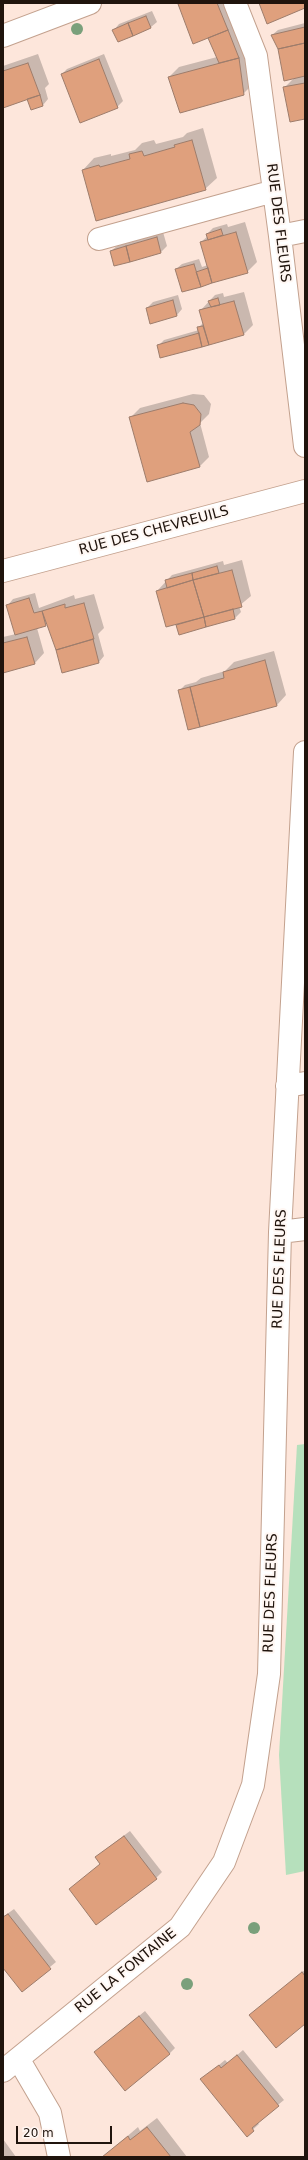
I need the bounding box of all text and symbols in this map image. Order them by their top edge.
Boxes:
street label: RUE DES FLEURS [262,163,294,283]
street label: RUE DES CHEVREUILS [77,503,231,559]
street label: RUE DES FLEURS [270,1209,290,1329]
street label: RUE DES FLEURS [261,1533,281,1653]
street label: RUE LA FONTAINE [72,1925,180,2017]
scale bar [18,2118,114,2144]
text: 20 m [23,2126,54,2140]

